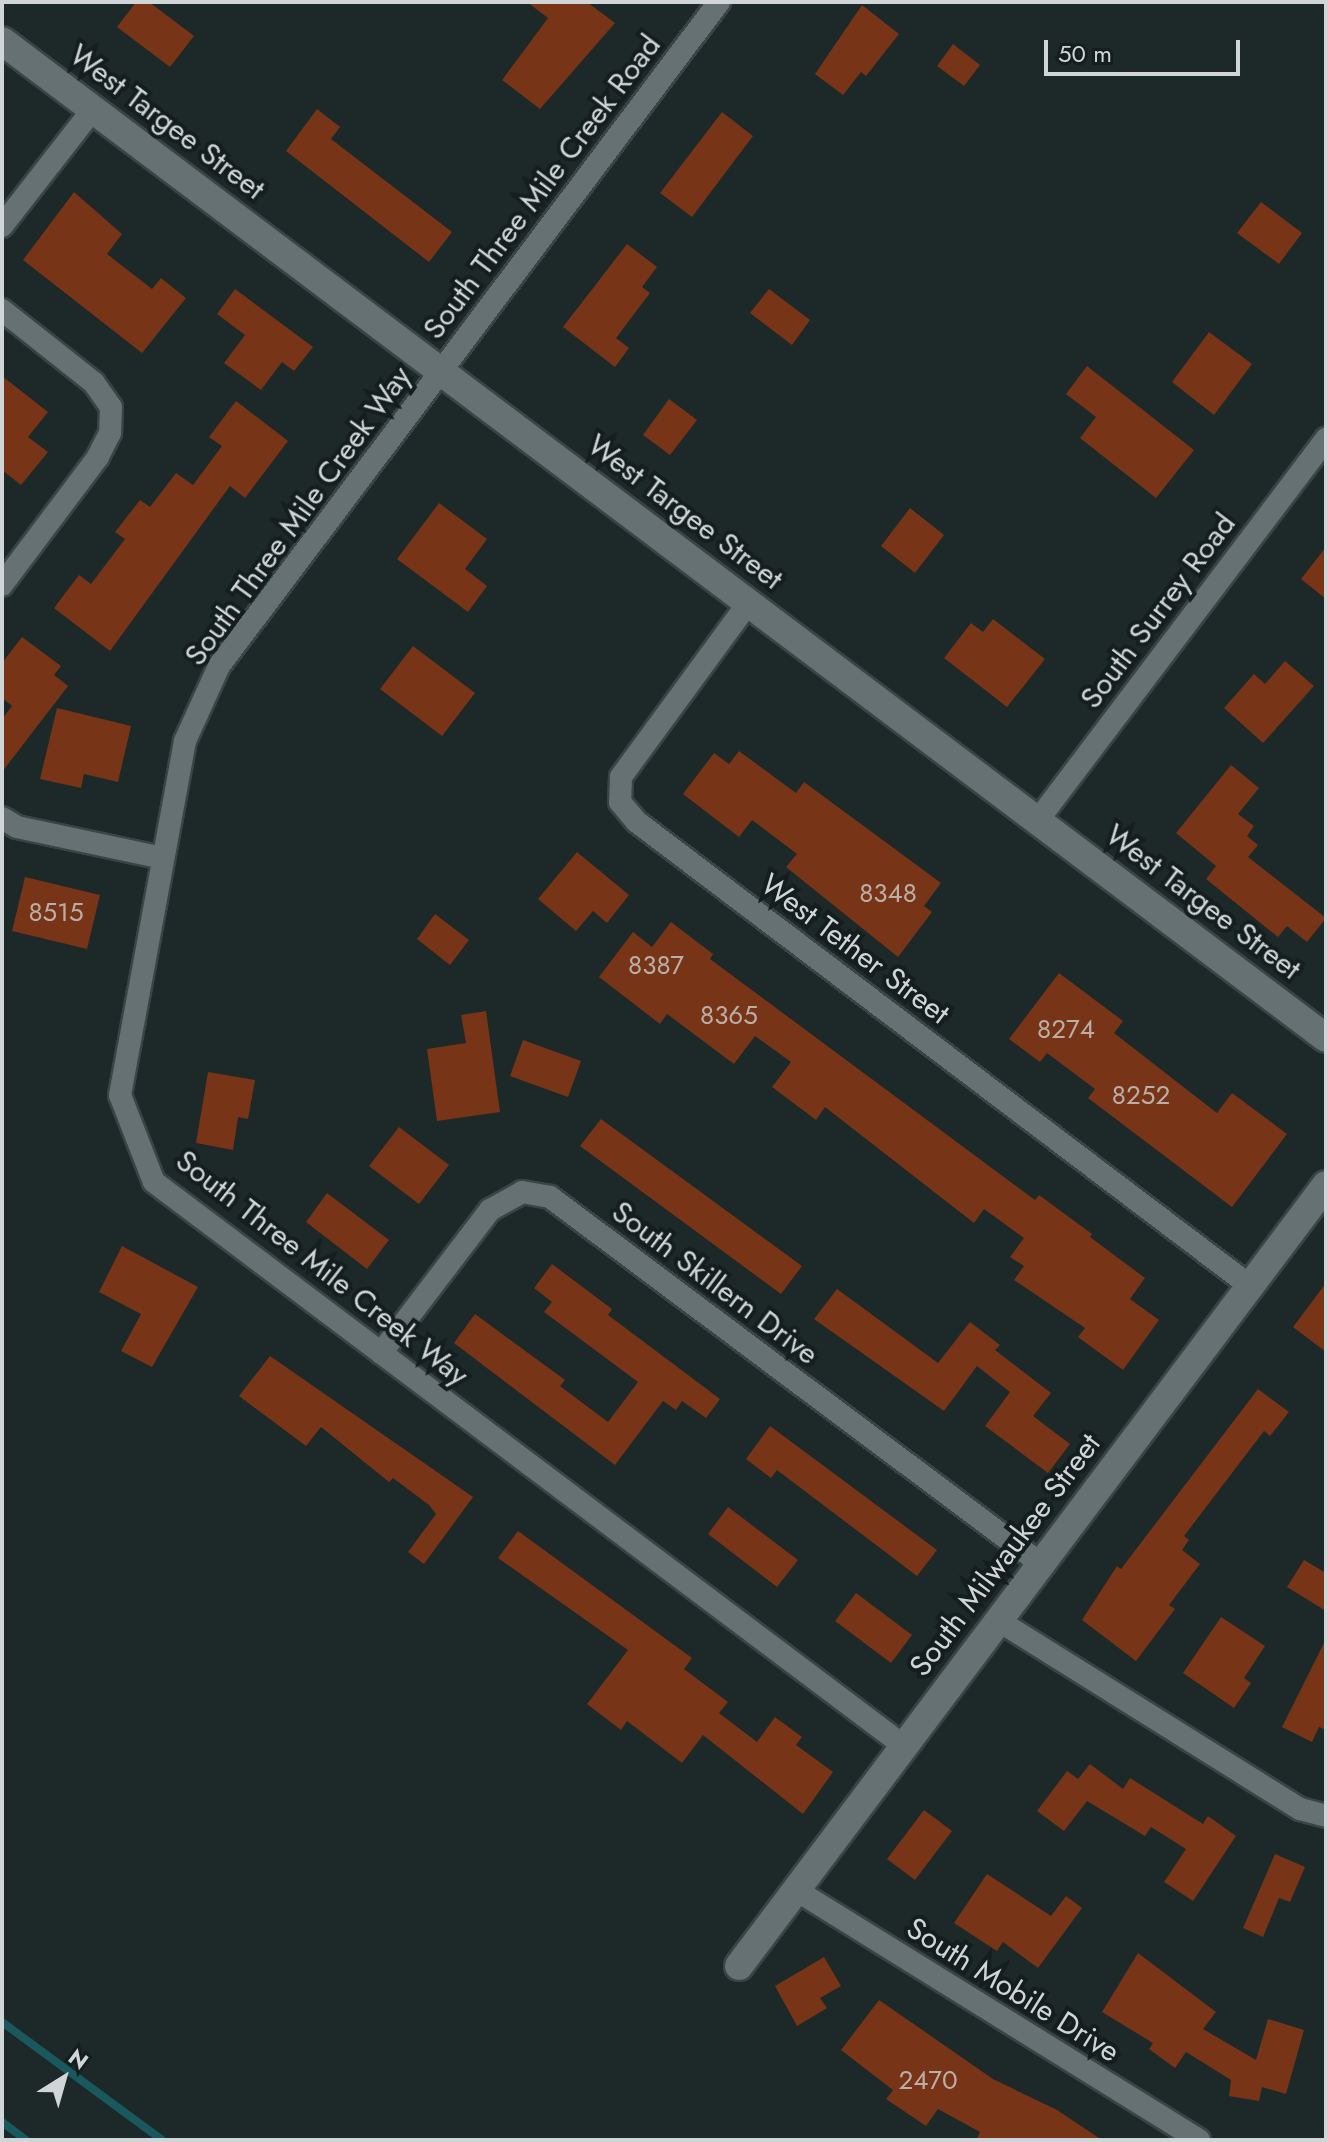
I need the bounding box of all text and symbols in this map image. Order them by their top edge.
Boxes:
scale bar [1048,24,1244,74]
street label: South Three Mile Creek Road [416,28,668,346]
text: 50 m [1058,36,1112,71]
street label: West Targee Street [62,37,272,207]
street label: South Three Mile Creek Way [177,359,419,673]
street label: West Targee Street [580,427,790,597]
street label: South Surrey Road [1073,506,1243,716]
street label: West Targee Street [1098,817,1308,987]
street label: West Tether Street [754,866,956,1032]
house number: 8348 [859,878,917,910]
house number: 8515 [28,897,84,929]
house number: 8387 [628,950,684,982]
house number: 8365 [700,1000,758,1032]
house number: 8274 [1037,1014,1095,1046]
house number: 8252 [1112,1080,1170,1112]
street label: South Three Mile Creek Way [169,1143,475,1393]
street label: South Skillern Drive [605,1194,825,1372]
street label: South Milwaukee Street [902,1427,1108,1683]
street label: South Mobile Drive [900,1910,1126,2070]
north arrow [24,2038,104,2118]
text: N [62,2041,95,2077]
house number: 2470 [898,2065,958,2097]

